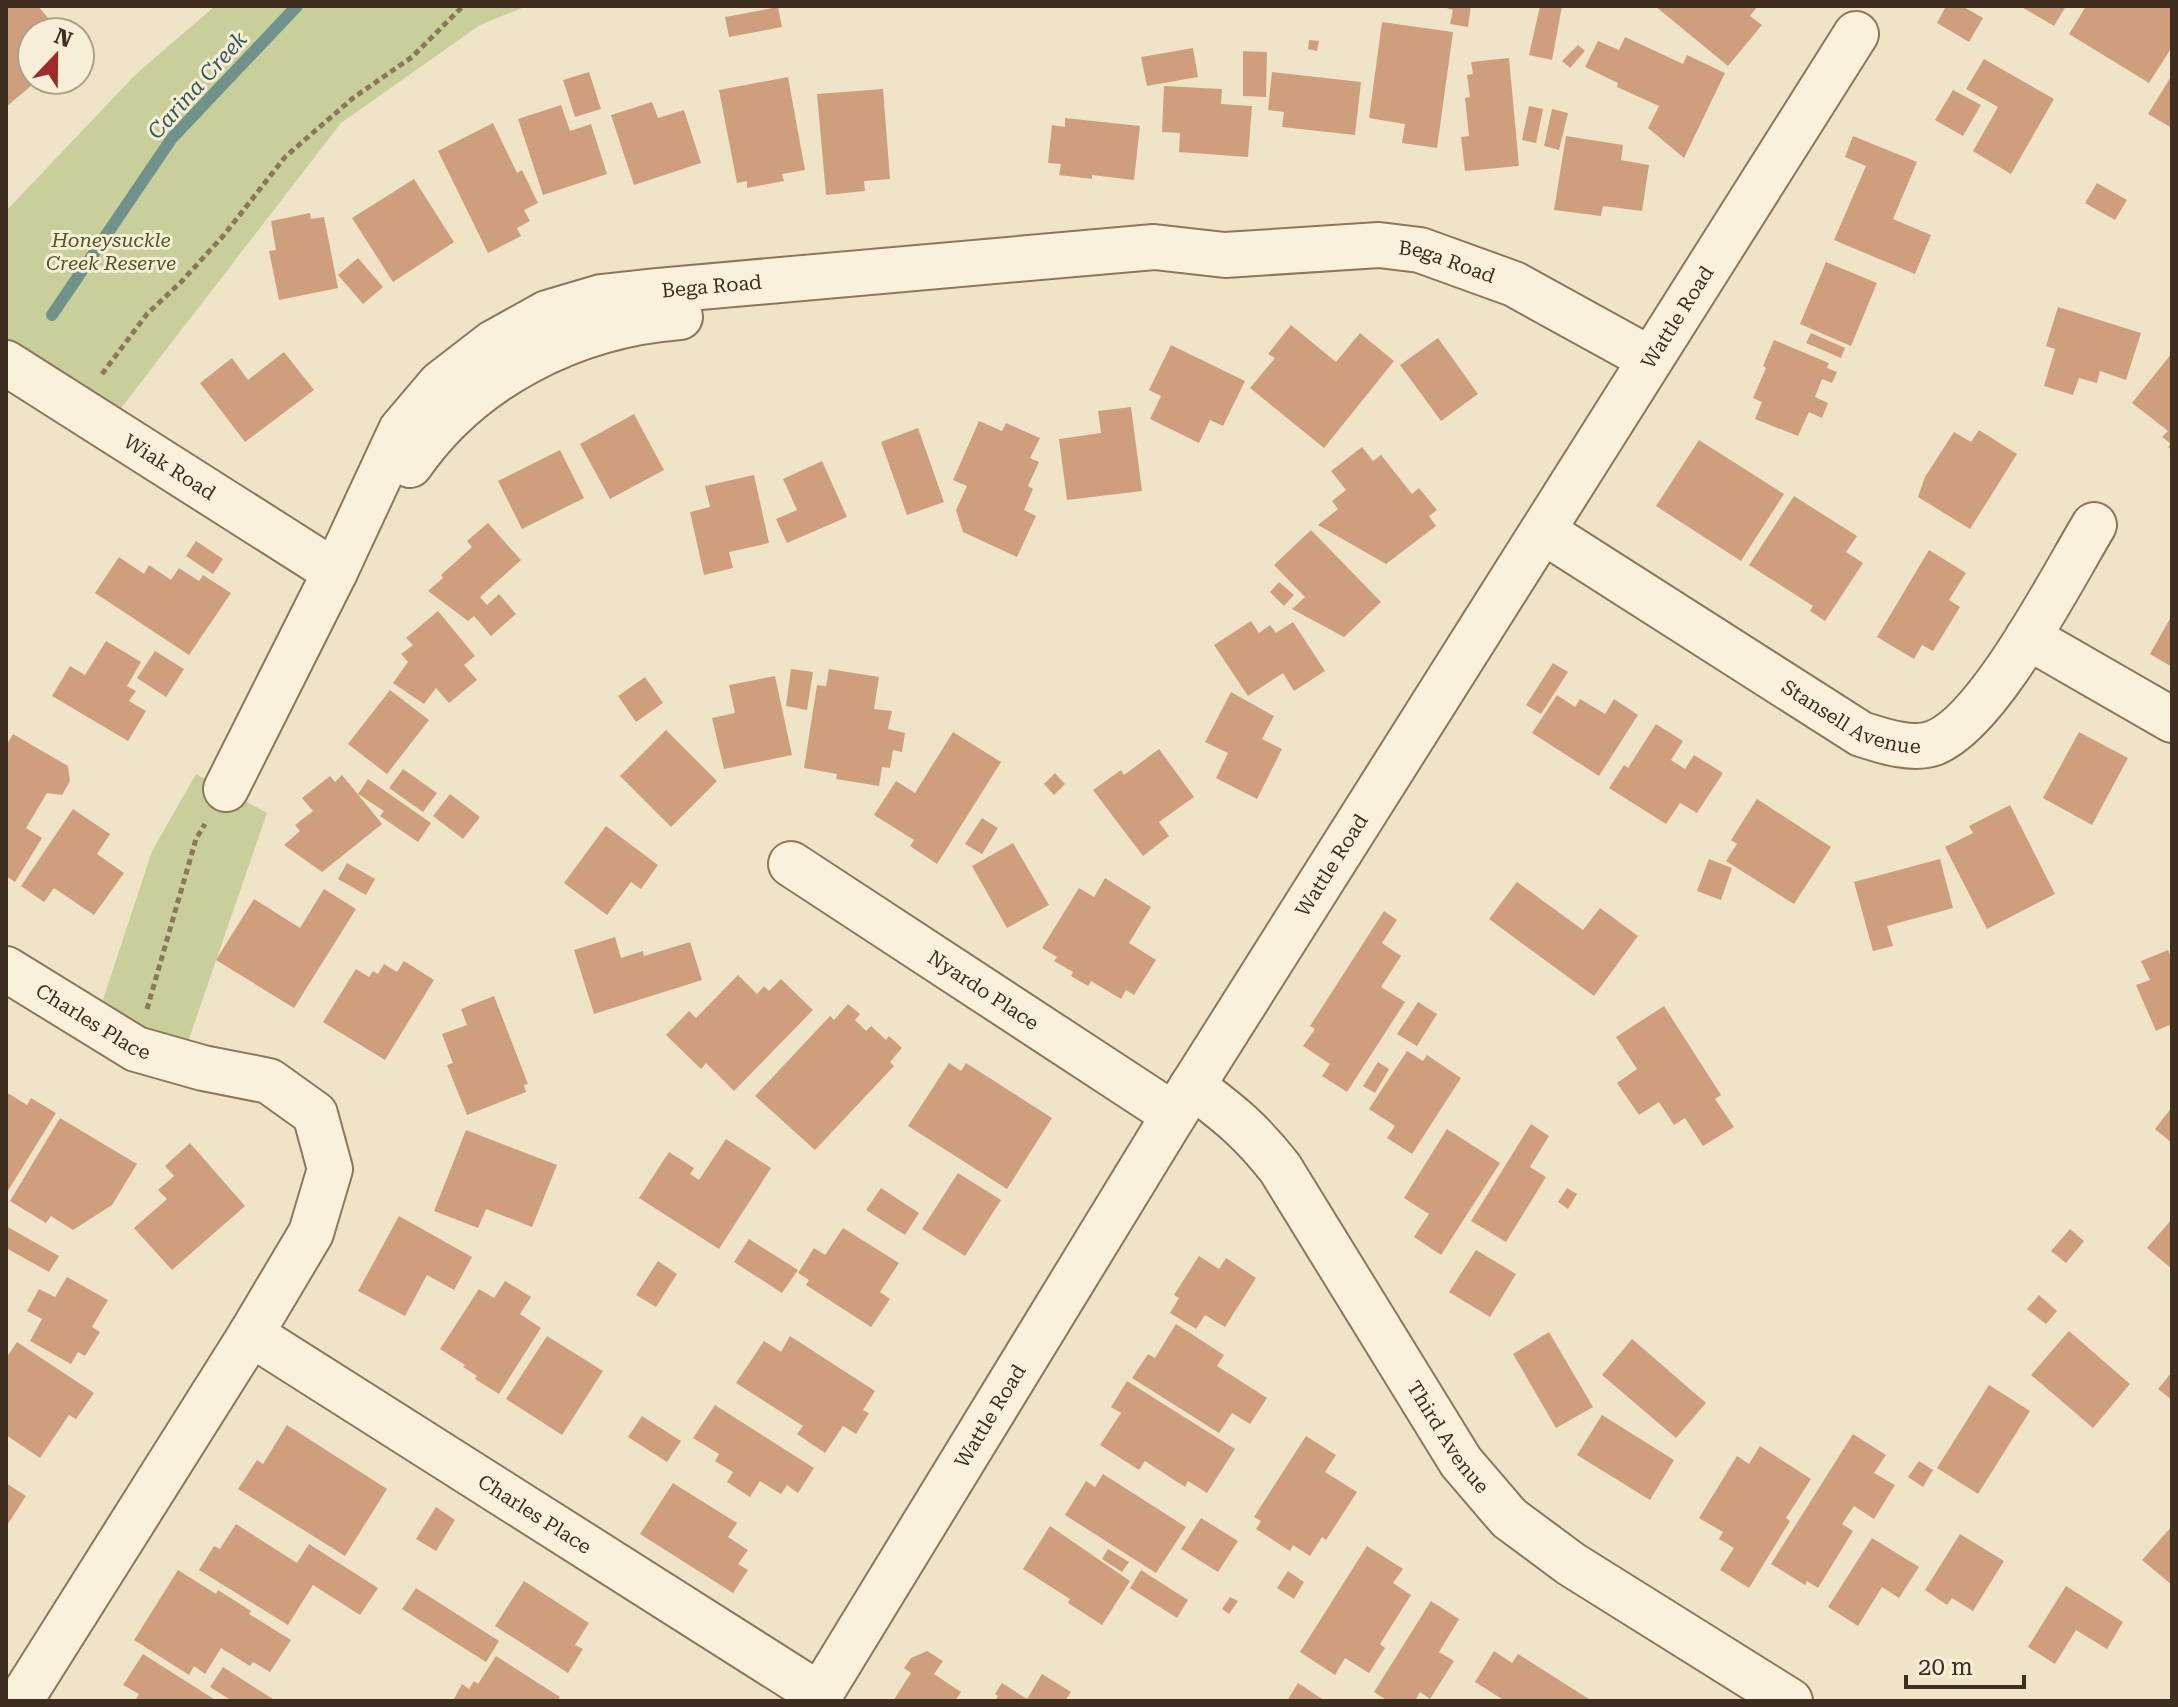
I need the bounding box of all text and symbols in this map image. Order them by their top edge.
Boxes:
north arrow [16,16,96,96]
text: N [51,23,76,53]
water label: Carina Creek [143,26,252,144]
park label: Honeysuckle Creek Reserve [46,228,176,275]
street label: Bega Road [1397,235,1499,288]
street label: Wattle Road [1636,261,1719,373]
street label: Bega Road [661,270,763,302]
street label: Wiak Road [119,429,220,505]
street label: Stansell Avenue [1777,675,1921,758]
street label: Wattle Road [1290,809,1373,921]
street label: Nyardo Place [923,945,1043,1035]
street label: Charles Place [31,978,153,1064]
street label: Wattle Road [949,1360,1031,1472]
street label: Third Avenue [1402,1376,1494,1498]
street label: Charles Place [473,1469,596,1559]
scale bar [1906,1639,2024,1689]
text: 20 m [1918,1653,1973,1681]

